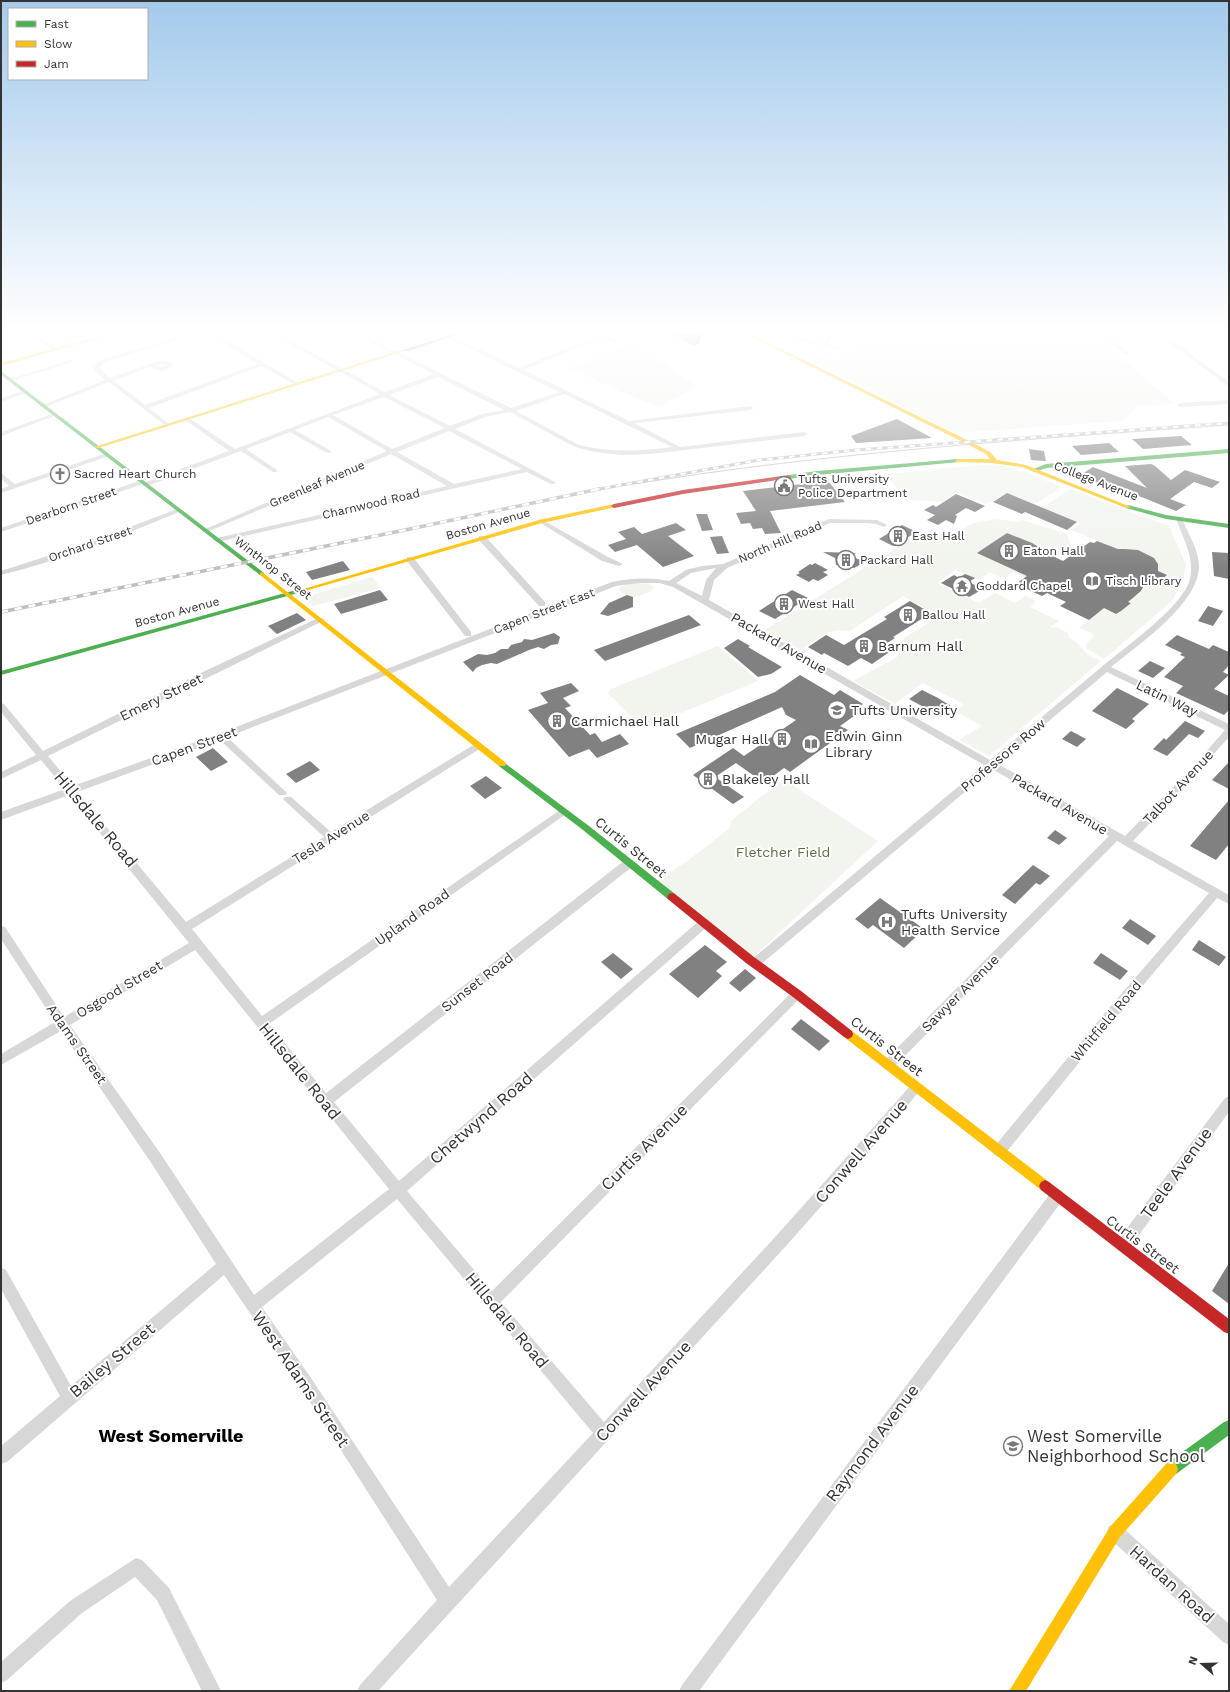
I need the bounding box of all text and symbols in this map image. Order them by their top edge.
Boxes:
legend [8,8,148,80]
text: Fast [44,17,69,31]
text: Slow [44,37,72,51]
text: Jam [44,57,69,71]
street label: Greenleaf Avenue [267,458,367,510]
street label: College Avenue [1052,459,1140,504]
church icon: Sacred Heart Church [49,463,71,485]
place label: Sacred Heart Church [74,467,196,481]
place label: Tufts University Police Department [798,472,907,500]
public building icon: Tufts University Police Department [773,475,795,497]
street label: Dearborn Street [24,484,118,528]
street label: Charnwood Road [321,486,421,522]
street label: Boston Avenue [444,505,532,543]
street label: North Hill Road [736,518,824,566]
street label: Orchard Street [47,523,133,565]
building icon: East Hall [887,525,909,547]
place label: East Hall [912,529,965,543]
street label: Winthrop Street [232,533,314,603]
building icon: Eaton Hall [998,540,1020,562]
place label: Eaton Hall [1023,544,1084,558]
building icon: Packard Hall [835,549,857,571]
place label: Packard Hall [860,553,934,567]
library icon: Tisch Library [1081,570,1103,592]
place label: Tisch Library [1106,574,1182,588]
temple icon: Goddard Chapel [951,575,973,597]
place label: Goddard Chapel [976,579,1071,593]
street label: Capen Street East [492,585,596,637]
building icon: West Hall [773,593,795,615]
street label: Boston Avenue [133,594,221,630]
place label: West Hall [798,597,855,611]
building icon: Ballou Hall [897,604,919,626]
place label: Ballou Hall [922,608,986,622]
street label: Packard Avenue [728,609,830,677]
building icon: Barnum Hall [853,635,875,657]
place label: Barnum Hall [878,638,964,654]
street label: Emery Street [117,670,205,724]
street label: Latin Way [1134,676,1201,720]
school or university icon: Tufts University [826,699,848,721]
place label: Tufts University [851,702,958,718]
building icon: Carmichael Hall [546,710,568,732]
place label: Carmichael Hall [571,713,680,729]
street label: Professors Row [957,715,1049,795]
street label: Capen Street [149,723,239,769]
building icon: Mugar Hall [771,728,793,750]
place label: Edwin Ginn Library [825,728,903,760]
place label: Mugar Hall [695,731,769,747]
library icon: Edwin Ginn Library [800,733,822,755]
street label: Talbot Avenue [1139,746,1217,828]
street label: Hillsdale Road [50,767,142,871]
building icon: Blakeley Hall [697,768,719,790]
street label: Packard Avenue [1009,770,1111,838]
place label: Blakeley Hall [722,771,810,787]
street label: Tesla Avenue [289,807,373,867]
street label: Curtis Street [592,813,670,881]
park label: Fletcher Field [736,844,830,860]
street label: Upland Road [372,885,452,949]
place label: Tufts University Health Service [901,906,1008,938]
hospital icon: Tufts University Health Service [876,911,898,933]
street label: Sunset Road [438,949,516,1015]
street label: Sawyer Avenue [918,951,1002,1035]
street label: Osgood Street [73,957,165,1021]
street label: Whitfield Road [1067,977,1145,1065]
street label: Adams Street [44,1001,110,1087]
street label: Curtis Street [848,1013,926,1079]
street label: Hillsdale Road [255,1018,345,1124]
street label: Chetwynd Road [425,1068,537,1168]
street label: Conwell Avenue [810,1095,912,1207]
street label: Curtis Avenue [596,1099,692,1195]
street label: Teele Avenue [1136,1123,1216,1223]
street label: Curtis Street [1103,1211,1183,1277]
street label: Hillsdale Road [461,1268,553,1372]
street label: West Adams Street [248,1307,354,1451]
street label: Bailey Street [65,1319,159,1401]
street label: Conwell Avenue [591,1336,695,1446]
street label: Raymond Avenue [821,1380,923,1506]
district label: West Somerville [98,1425,244,1446]
place label: West Somerville Neighborhood School [1027,1426,1206,1466]
school or university icon: West Somerville Neighborhood School [1002,1435,1024,1457]
street label: Hardan Road [1126,1541,1218,1627]
north arrow [1182,1644,1222,1684]
text: N [1186,1655,1201,1667]

